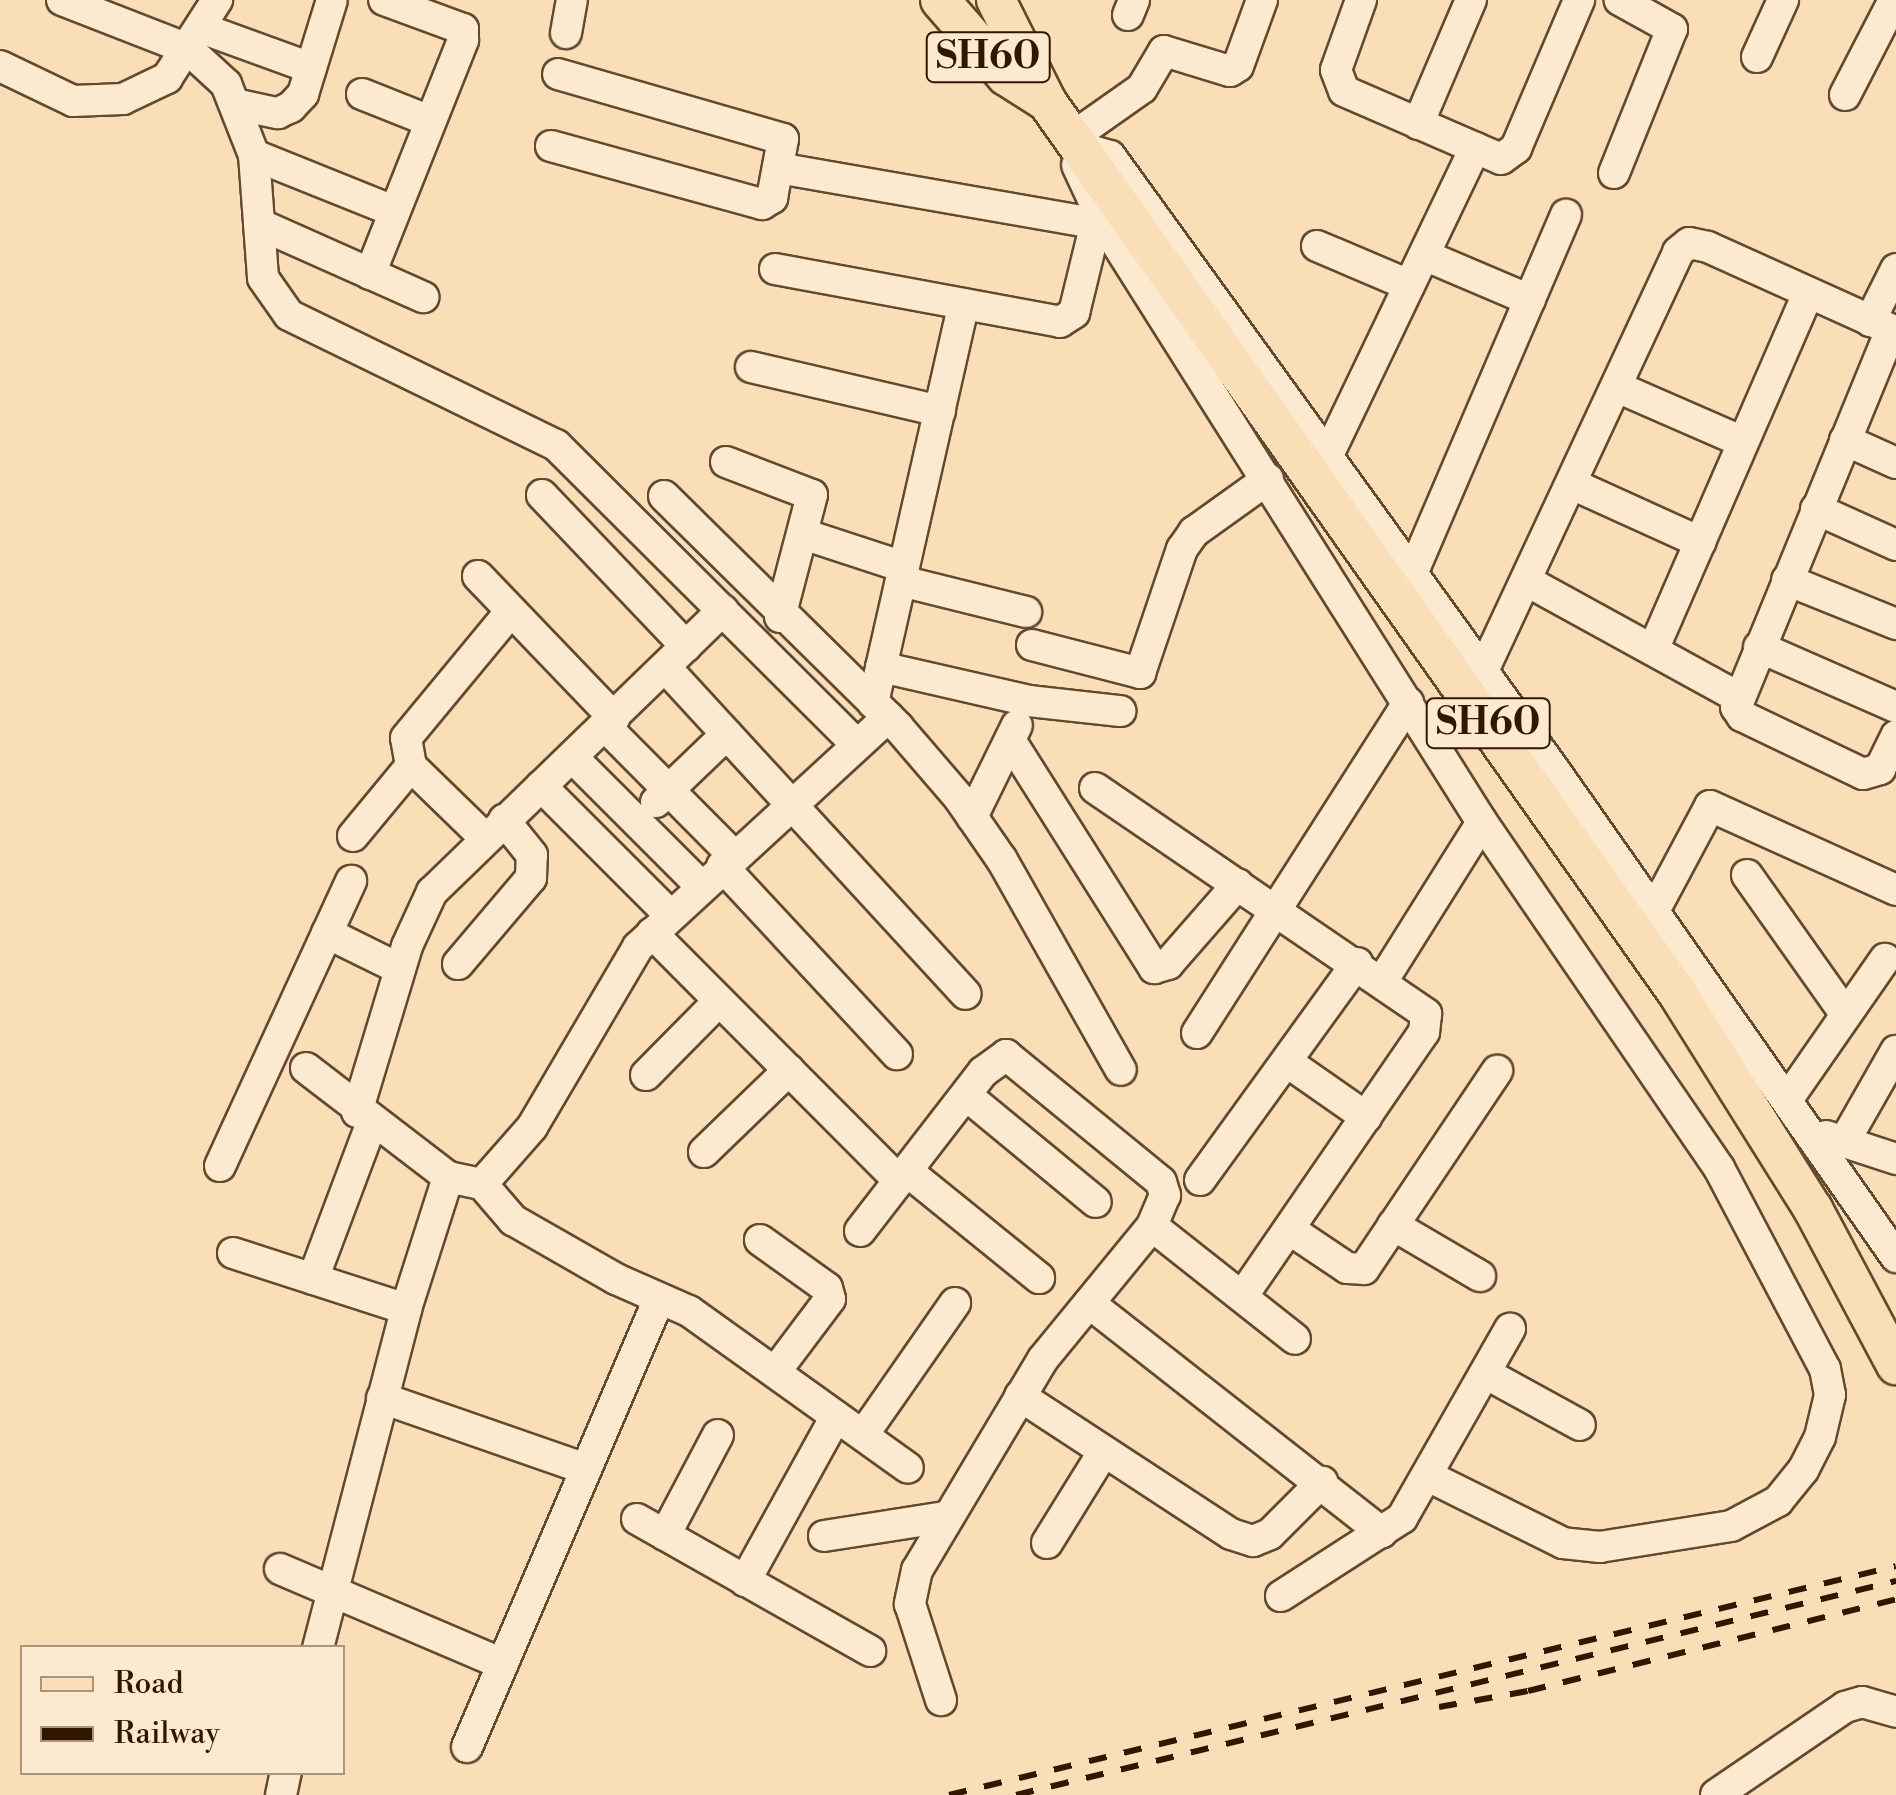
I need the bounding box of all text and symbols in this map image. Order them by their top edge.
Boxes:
road number: SH60 [926,24,1050,90]
road number: SH60 [1426,690,1550,756]
legend [20,1645,345,1775]
text: Road [114,1665,184,1703]
text: Railway [114,1715,220,1753]

